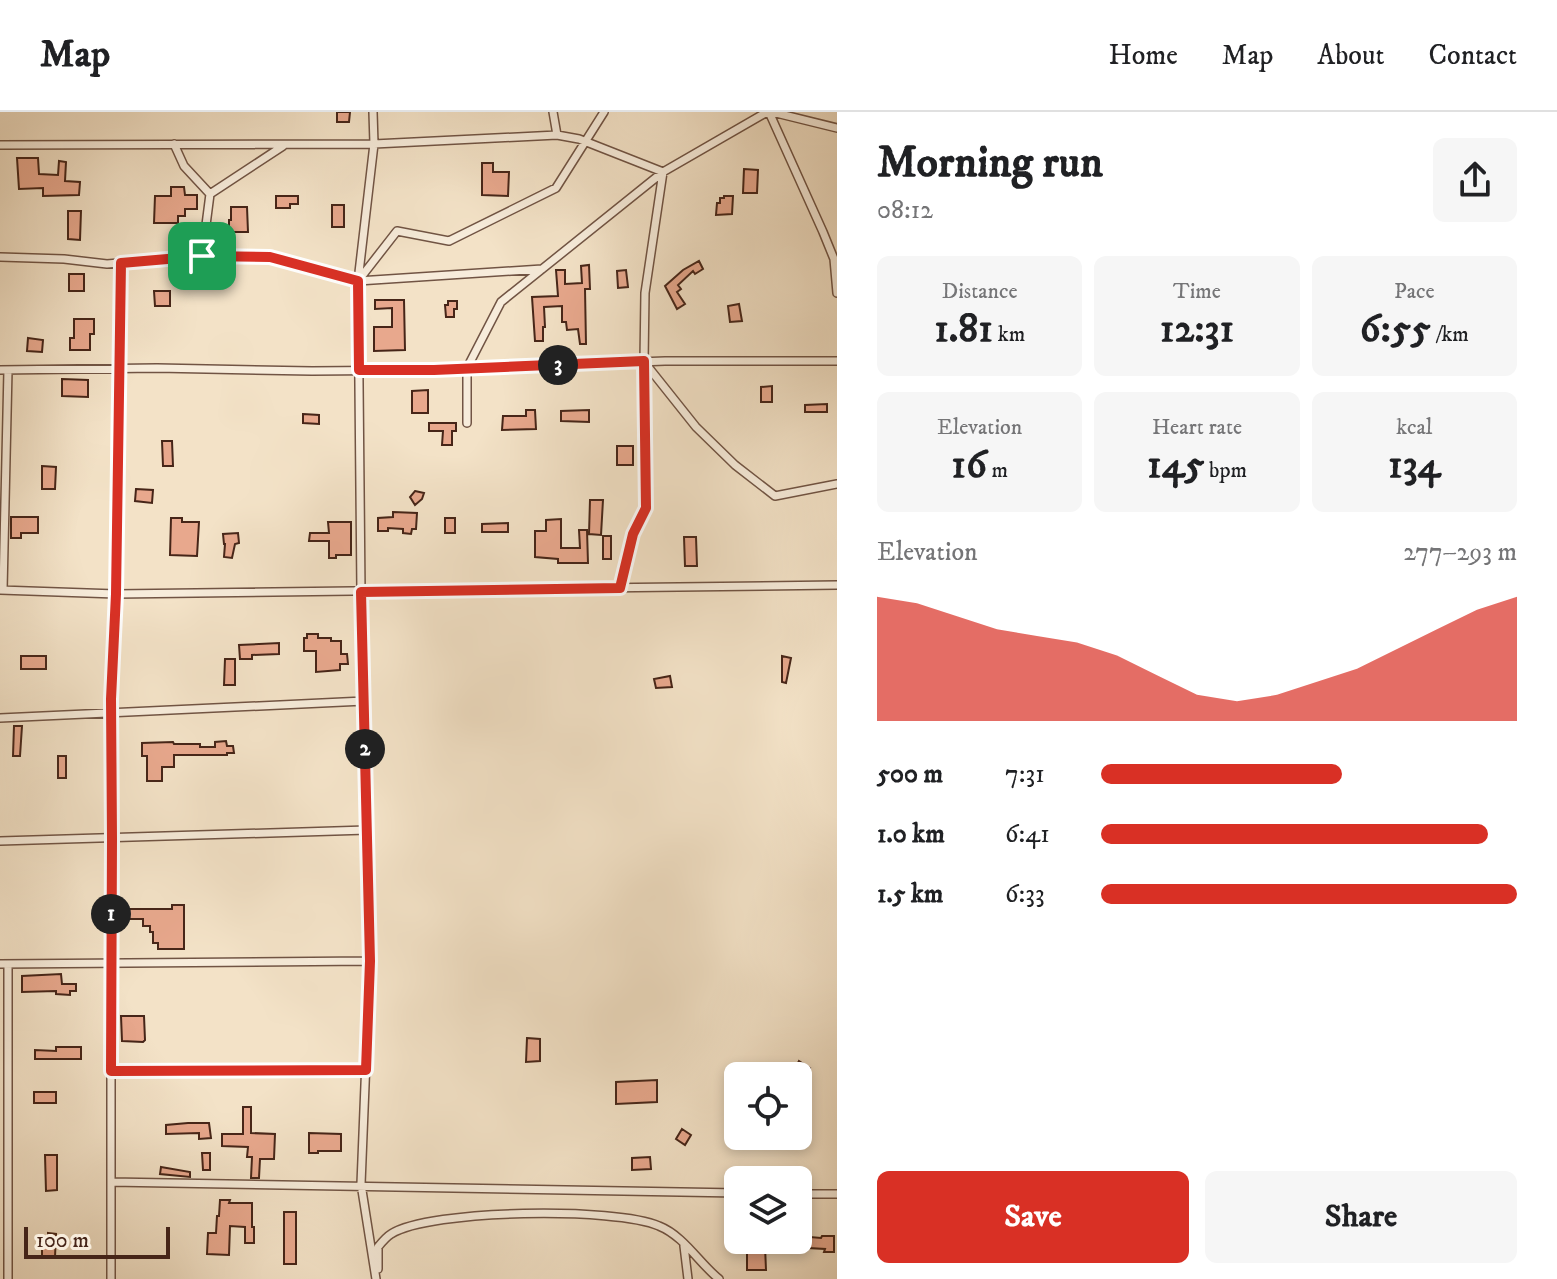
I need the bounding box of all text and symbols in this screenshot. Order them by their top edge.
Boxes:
text: Map [40,31,110,79]
text: Home [1109,38,1178,73]
text: Map [1222,38,1273,73]
text: About [1317,38,1384,73]
text: Contact [1428,38,1517,73]
text: Morning run [877,136,1103,191]
button: share [1433,138,1517,222]
text: 08:12 [877,194,933,227]
pin [168,222,236,290]
icon: arrive [180,234,224,278]
text: Distance [942,278,1018,305]
text: Time [1173,278,1221,305]
text: Pace [1394,278,1435,305]
text: 1.81 [934,305,993,355]
text: 12:31 [1160,305,1234,355]
text: 6:55 [1360,305,1431,355]
text: km [993,321,1025,348]
text: /km [1431,321,1469,348]
pin: 3 [538,345,578,385]
text: 3 [554,351,562,378]
text: Elevation [937,414,1022,441]
text: Heart rate [1152,414,1242,441]
text: kcal [1396,414,1432,441]
text: 16 [951,441,987,491]
text: 145 [1147,441,1204,491]
text: 134 [1388,441,1441,491]
text: m [987,457,1008,484]
text: bpm [1204,457,1247,484]
text: Elevation [877,536,978,569]
text: 277–293 m [1403,536,1517,569]
pin: 2 [345,729,385,769]
text: 2 [360,735,370,762]
text: 500 m [877,758,943,791]
text: 7:31 [1005,758,1045,791]
text: 1.0 km [877,818,945,851]
text: 6:41 [1005,818,1050,851]
text: 1.5 km [877,878,943,911]
text: 6:33 [1005,878,1045,911]
pin: 1 [91,894,131,934]
text: 1 [107,900,115,927]
map controls [724,1062,812,1254]
button: locate [724,1062,812,1150]
button: layers [724,1166,812,1254]
button: Save [877,1171,1189,1263]
button: Share [1205,1171,1517,1263]
scale bar [24,1223,170,1259]
text: 100 m [36,1227,89,1254]

